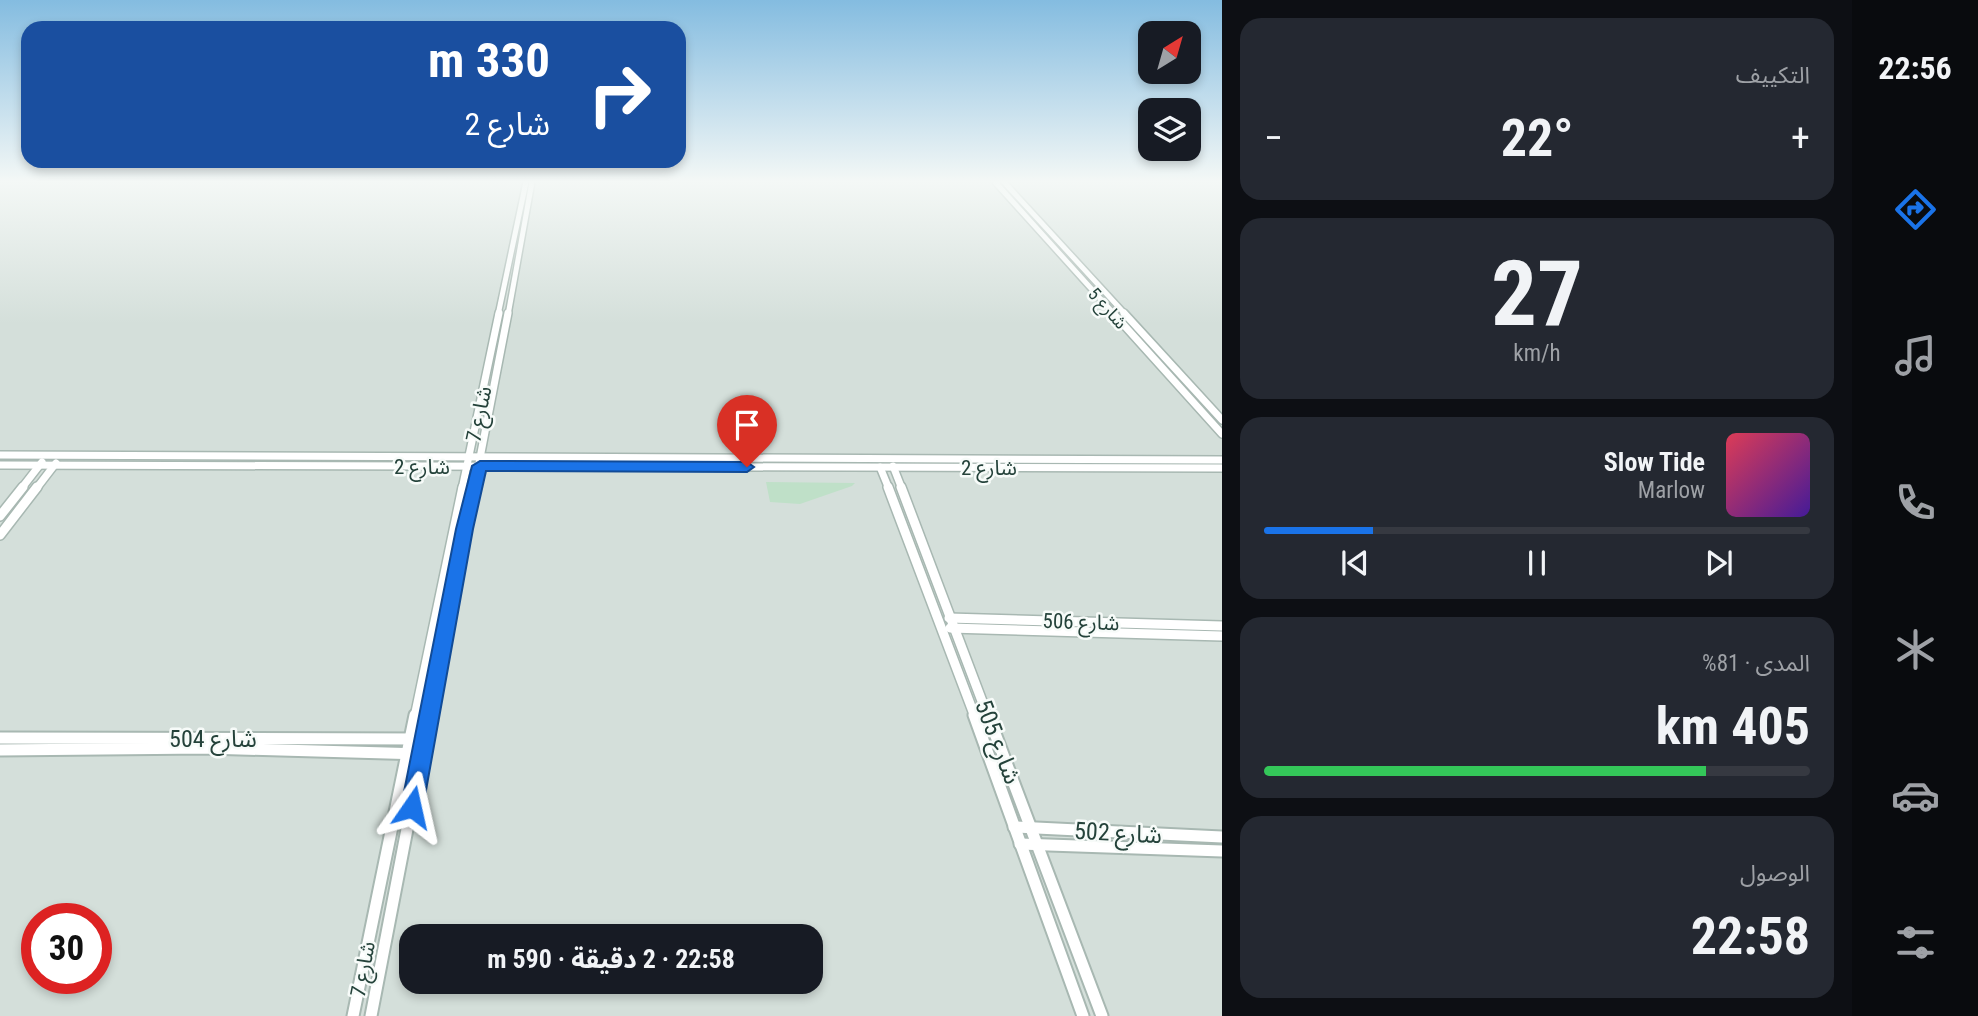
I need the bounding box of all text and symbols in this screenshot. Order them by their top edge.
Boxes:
north arrow [1138,21,1200,84]
map controls [1138,21,1201,161]
text: 330 m [428,32,550,89]
icon: right [574,49,665,140]
text: 22:56 [1878,49,1952,87]
text: التكييف [1736,62,1810,89]
button: layers [1138,98,1201,161]
text: شارع 2 [464,105,550,143]
text: 22° [1501,108,1573,169]
text: − [1264,116,1283,160]
text: + [1791,116,1810,160]
icon: directions [1891,185,1940,234]
text: 27 [1491,241,1583,347]
street label: شارع 5 [1081,283,1132,336]
icon: music [1891,331,1940,380]
text: km/h [1513,340,1561,367]
street label: شارع 7 [461,384,500,445]
pin [717,395,777,467]
icon: arrive [728,406,766,444]
text: Slow Tide [1604,447,1705,477]
street label: شارع 2 [394,455,450,482]
street label: شارع 2 [961,456,1017,483]
text: Marlow [1638,477,1705,504]
icon: phone [1891,478,1940,527]
icon: previous [1336,544,1374,582]
icon: pause [1518,544,1556,582]
icon: next [1700,544,1738,582]
street label: شارع 506 [1042,609,1120,638]
icon: climate [1891,625,1940,674]
text: المدى · 81% [1702,650,1810,677]
street label: شارع 505 [966,696,1027,789]
text: 405 km [1656,696,1810,757]
street label: شارع 504 [169,725,257,756]
position arrow [375,770,449,844]
icon: car [1891,771,1940,820]
street label: شارع 502 [1073,817,1163,852]
text: الوصول [1740,860,1810,887]
speed limit sign: 30 [21,903,112,994]
text: 22:58 [1691,906,1810,967]
icon: filters [1891,918,1940,967]
street label: شارع 7 [346,939,383,999]
text: 22:58 · 2 دقيقة · 590 m [487,944,735,974]

